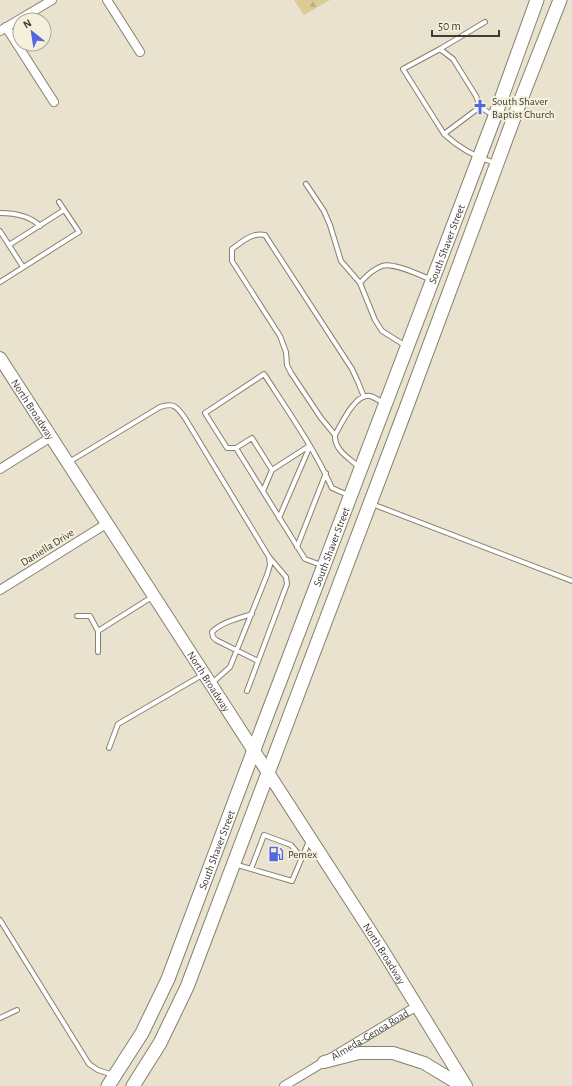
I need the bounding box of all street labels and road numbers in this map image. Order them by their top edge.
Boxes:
street label: South Shaver Street [427,202,467,285]
street label: North Broadway [9,377,56,442]
street label: South Shaver Street [312,505,352,588]
street label: Daniella Drive [19,527,76,568]
street label: North Broadway [185,649,232,714]
street label: South Shaver Street [197,808,237,891]
street label: North Broadway [361,922,407,987]
street label: Almeda-Genoa Road [329,1007,411,1062]

